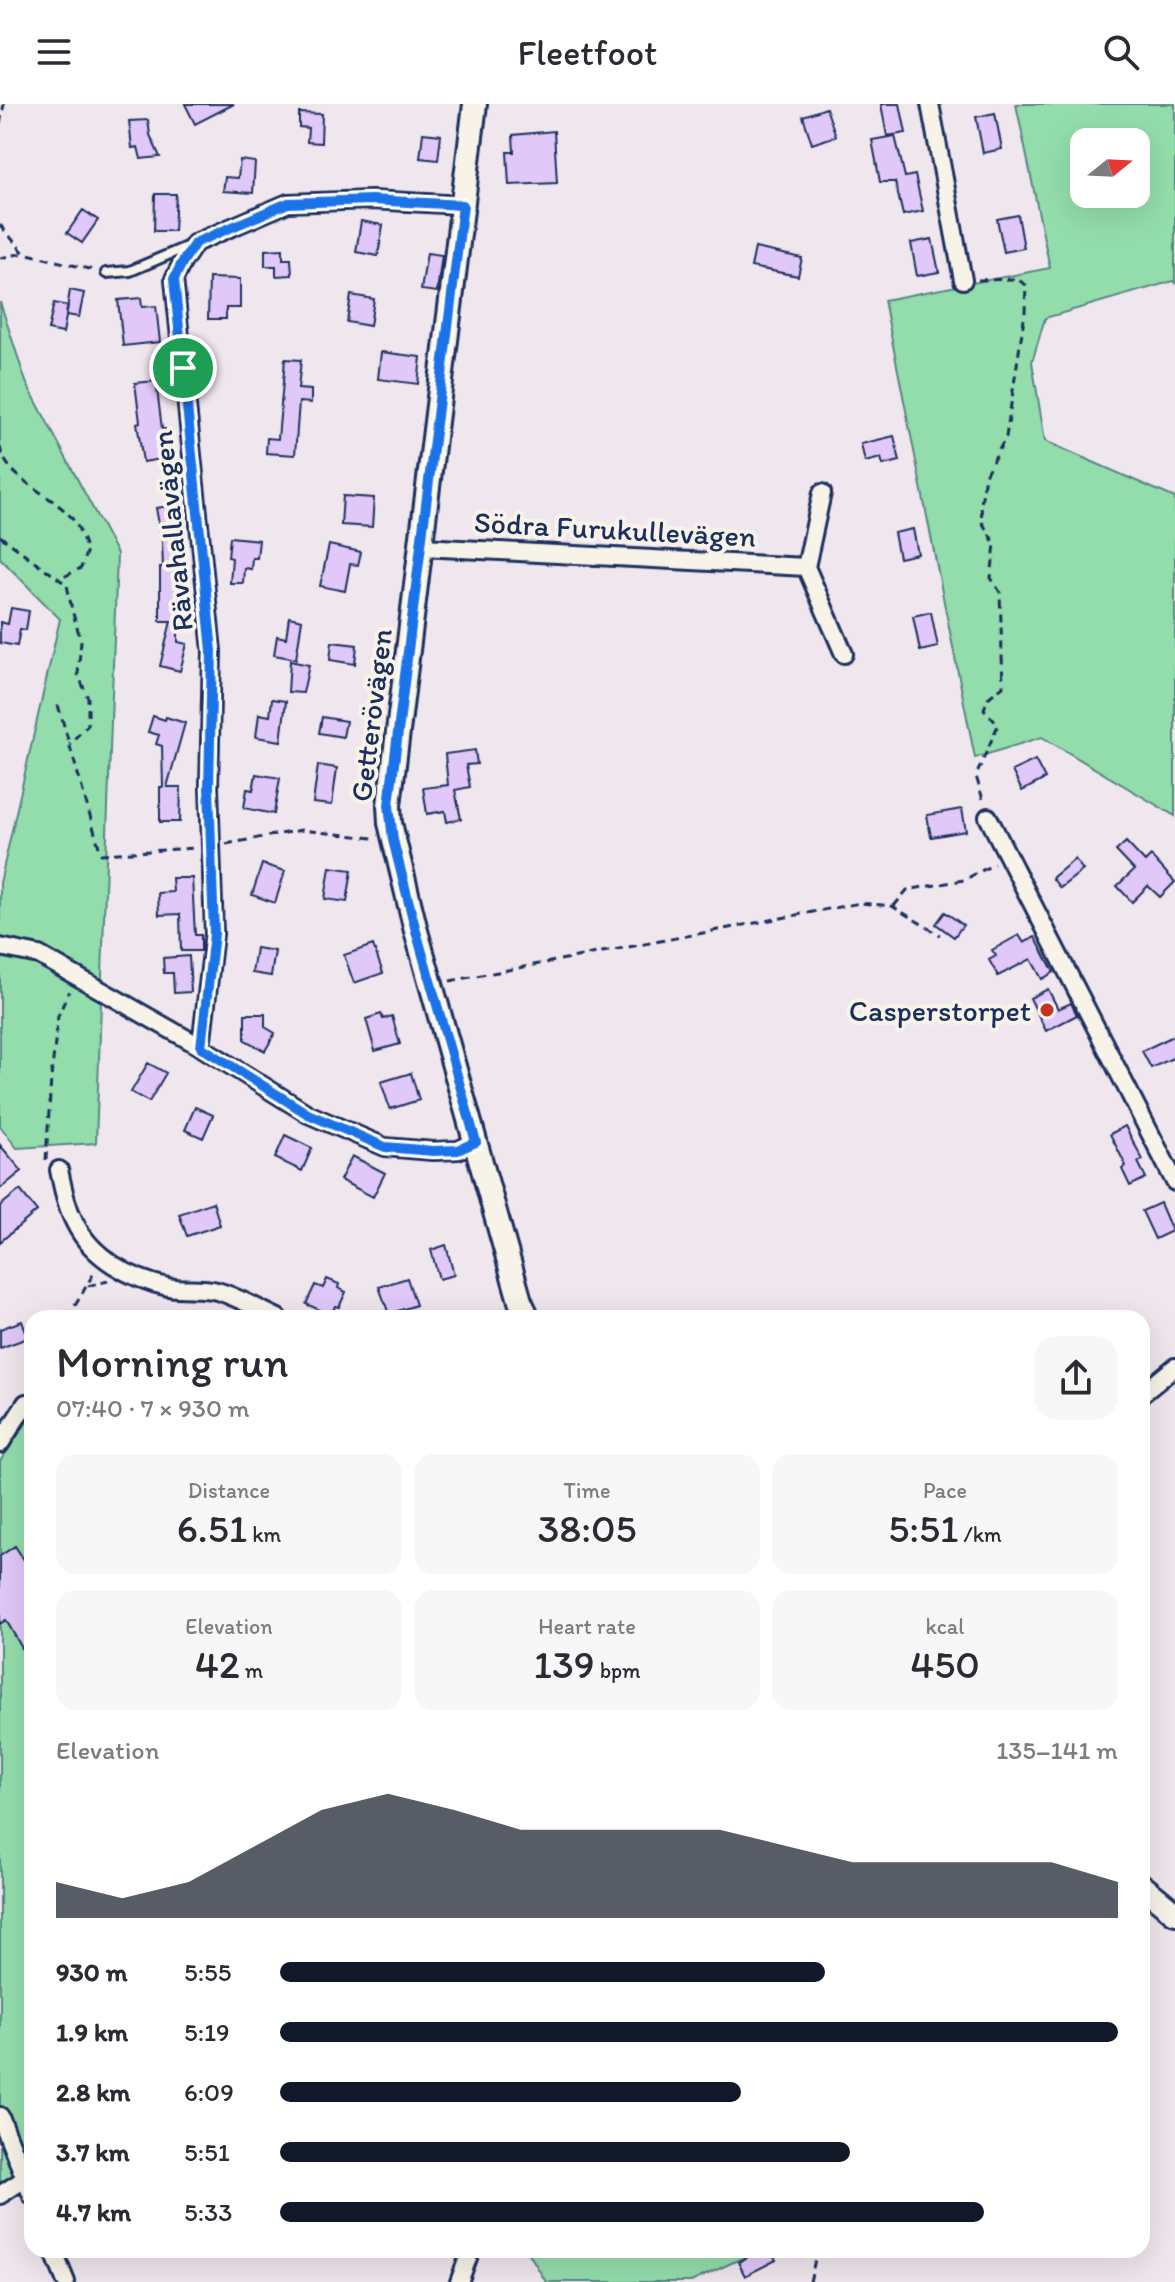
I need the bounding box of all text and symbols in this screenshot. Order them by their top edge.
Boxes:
icon: menu [32,30,76,74]
icon: search [1099,30,1143,74]
text: Fleetfoot [517,31,658,74]
north arrow [1070,128,1150,208]
map controls [1070,128,1150,208]
pin [149,334,217,402]
icon: arrive [161,346,205,390]
street label: Rävahallavägen [143,429,201,633]
street label: Södra Furukullevägen [473,503,757,555]
street label: Getterövägen [342,626,400,804]
place label: Casperstorpet [849,992,1031,1029]
marker: Casperstorpet [1038,1001,1056,1019]
text: Morning run [56,1335,289,1388]
button: share [1034,1336,1118,1420]
text: 07:40 · 7 × 930 m [56,1392,250,1424]
text: Distance [188,1477,270,1504]
text: Time [564,1477,610,1504]
text: Pace [923,1477,967,1504]
text: 6.51 [177,1504,247,1552]
text: 38:05 [537,1504,637,1552]
text: 5:51 [888,1504,959,1552]
text: km [247,1521,281,1548]
text: /km [959,1521,1002,1548]
text: Elevation [185,1613,273,1640]
text: Heart rate [538,1613,636,1640]
text: kcal [925,1613,965,1640]
text: 42 [195,1640,240,1688]
text: 139 [533,1640,595,1688]
text: 450 [910,1640,980,1688]
text: m [240,1657,263,1684]
text: bpm [595,1657,641,1684]
text: Elevation [56,1734,159,1766]
text: 135–141 m [996,1734,1118,1766]
text: 930 m [56,1956,128,1988]
text: 5:55 [184,1956,231,1988]
text: 1.9 km [56,2016,128,2048]
text: 5:19 [184,2016,230,2048]
text: 2.8 km [56,2076,131,2108]
text: 6:09 [184,2076,234,2108]
text: 3.7 km [56,2136,130,2168]
text: 5:51 [184,2136,230,2168]
text: 4.7 km [56,2196,131,2228]
text: 5:33 [184,2196,232,2228]

